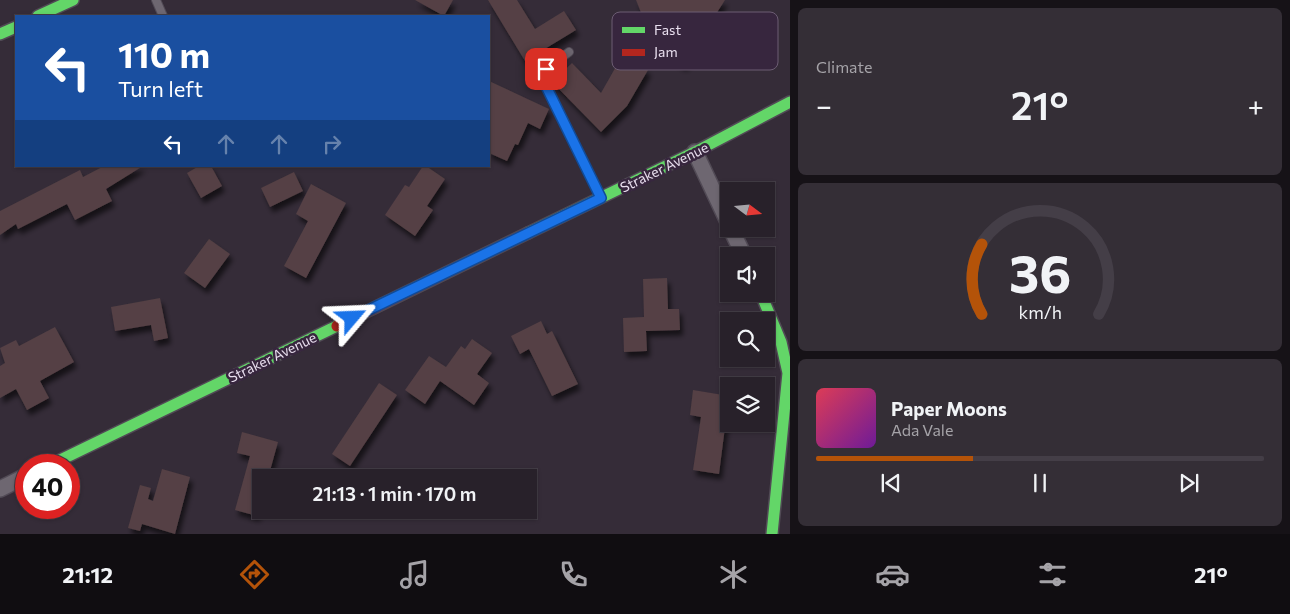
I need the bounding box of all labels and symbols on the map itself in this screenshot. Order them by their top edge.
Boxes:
legend [612,12,778,70]
text: Fast [654,21,681,38]
text: Jam [654,43,678,60]
pin [525,48,567,90]
street label: Straker Avenue [617,138,711,196]
north arrow [720,182,775,238]
position arrow [325,291,377,343]
street label: Straker Avenue [225,328,319,386]
speed limit sign: 40 [15,454,80,519]

